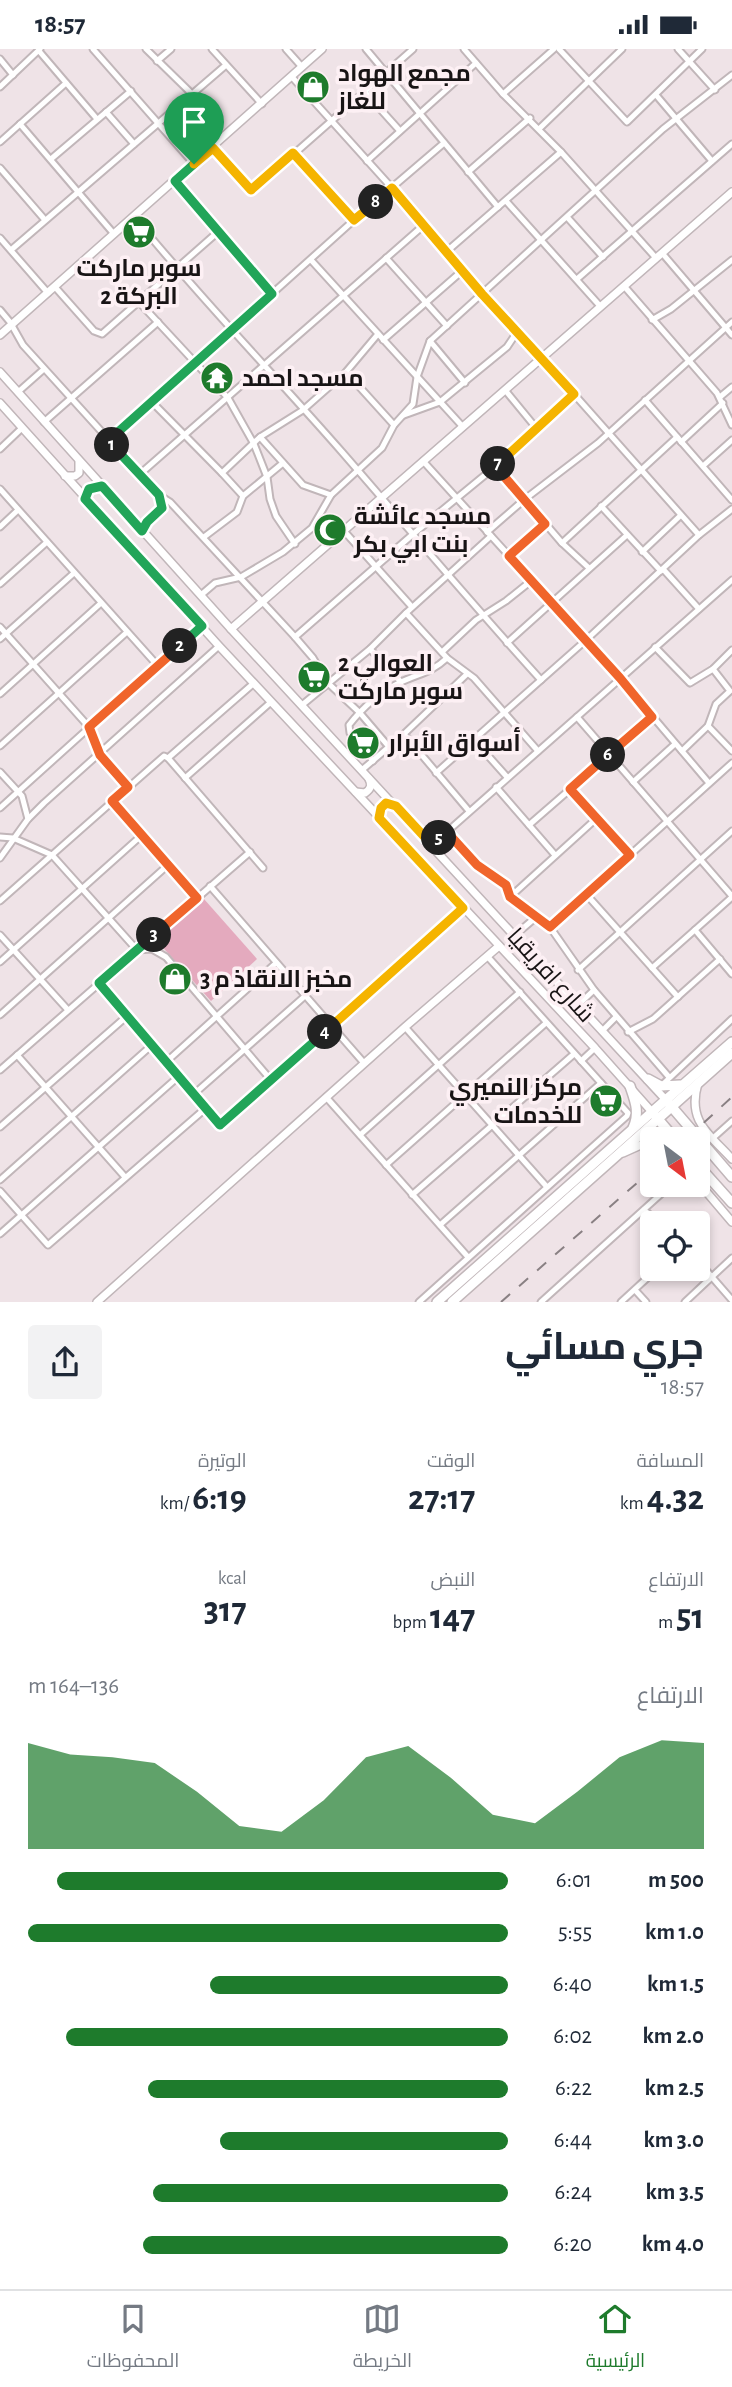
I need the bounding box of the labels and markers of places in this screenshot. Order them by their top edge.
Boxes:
place label: مجمع الهواد للغاز [337,62,471,115]
shop icon: مجمع الهواد للغاز [294,68,332,106]
pin [164,92,224,164]
pin: 8 [358,185,394,219]
supermarket icon: سوبر ماركت البركة 2 [120,213,158,251]
place label: سوبر ماركت البركة 2 [76,257,202,310]
temple icon: مسجد احمد [198,359,236,397]
place label: مسجد احمد [242,367,364,391]
pin: 1 [94,427,130,463]
pin: 7 [480,447,516,481]
place label: مسجد عائشة بنت ابي بكر [353,503,491,563]
mosque icon: مسجد عائشة بنت ابي بكر [311,511,349,549]
pin: 2 [162,629,198,663]
place label: العوالي 2 سوبر ماركت [338,652,463,705]
supermarket icon: العوالي 2 سوبر ماركت [295,658,333,696]
supermarket icon: أسواق الأبرار [344,724,382,762]
place label: أسواق الأبرار [387,727,521,757]
pin: 6 [590,737,626,773]
pin: 5 [422,821,457,855]
pin: 3 [136,917,172,952]
shop icon: مخبز الانقاذ م 3 [156,960,194,998]
place label: مخبز الانقاذ م 3 [200,968,353,995]
pin: 4 [308,1014,342,1049]
place label: مركز النميري للخدمات [449,1076,582,1128]
supermarket icon: مركز النميري للخدمات [587,1082,625,1120]

